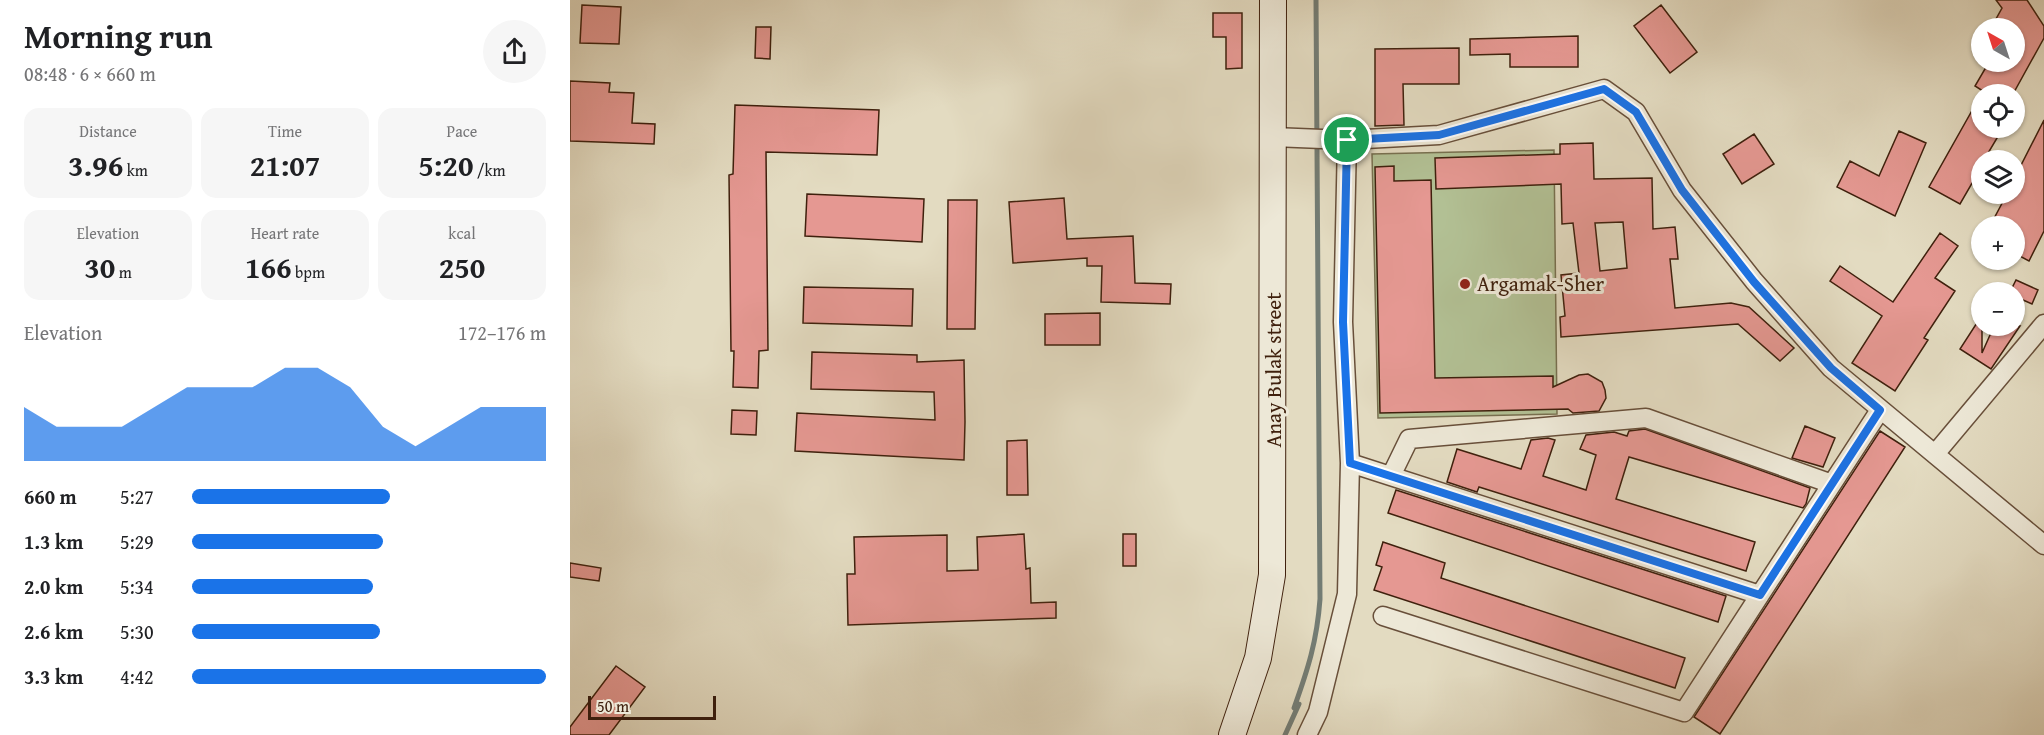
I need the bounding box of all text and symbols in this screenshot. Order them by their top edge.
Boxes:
text: Morning run [24,12,213,60]
north arrow [1971,18,2025,72]
map controls [1971,18,2025,336]
button: share [483,20,546,83]
text: 08:48 · 6 × 660 m [24,59,156,88]
button: locate [1971,84,2025,138]
pin [1321,114,1372,165]
text: Distance [79,119,137,143]
text: Time [268,119,302,143]
text: Pace [447,119,477,143]
icon: arrive [1330,123,1363,156]
text: 3.96 [68,143,123,187]
text: 21:07 [250,143,320,187]
text: 5:20 [418,143,473,187]
button: layers [1971,150,2025,204]
text: km [123,158,148,182]
text: /km [473,158,506,182]
button: + [1971,216,2025,270]
text: Elevation [77,221,139,245]
text: Heart rate [251,221,319,245]
text: kcal [448,221,476,245]
text: 30 [84,245,115,289]
text: 166 [245,245,292,289]
text: 250 [439,245,485,289]
text: m [115,260,132,284]
text: bpm [292,260,325,284]
place label: Argamak-Sher [1477,268,1605,299]
marker: Argamak-Sher [1458,277,1472,291]
button: − [1971,282,2025,336]
street label: Anay Bulak street [1258,292,1289,448]
text: Elevation [24,318,102,347]
text: 172–176 m [458,318,546,347]
text: 660 m [24,482,77,511]
text: 5:27 [120,482,154,511]
text: 1.3 km [24,527,83,556]
text: 5:29 [120,527,154,556]
text: 2.0 km [24,572,83,601]
text: 5:34 [120,572,154,601]
text: 2.6 km [24,617,83,646]
text: 5:30 [120,617,154,646]
text: 3.3 km [24,662,83,691]
text: 4:42 [120,662,154,691]
scale bar [588,693,716,720]
text: 50 m [597,694,629,718]

